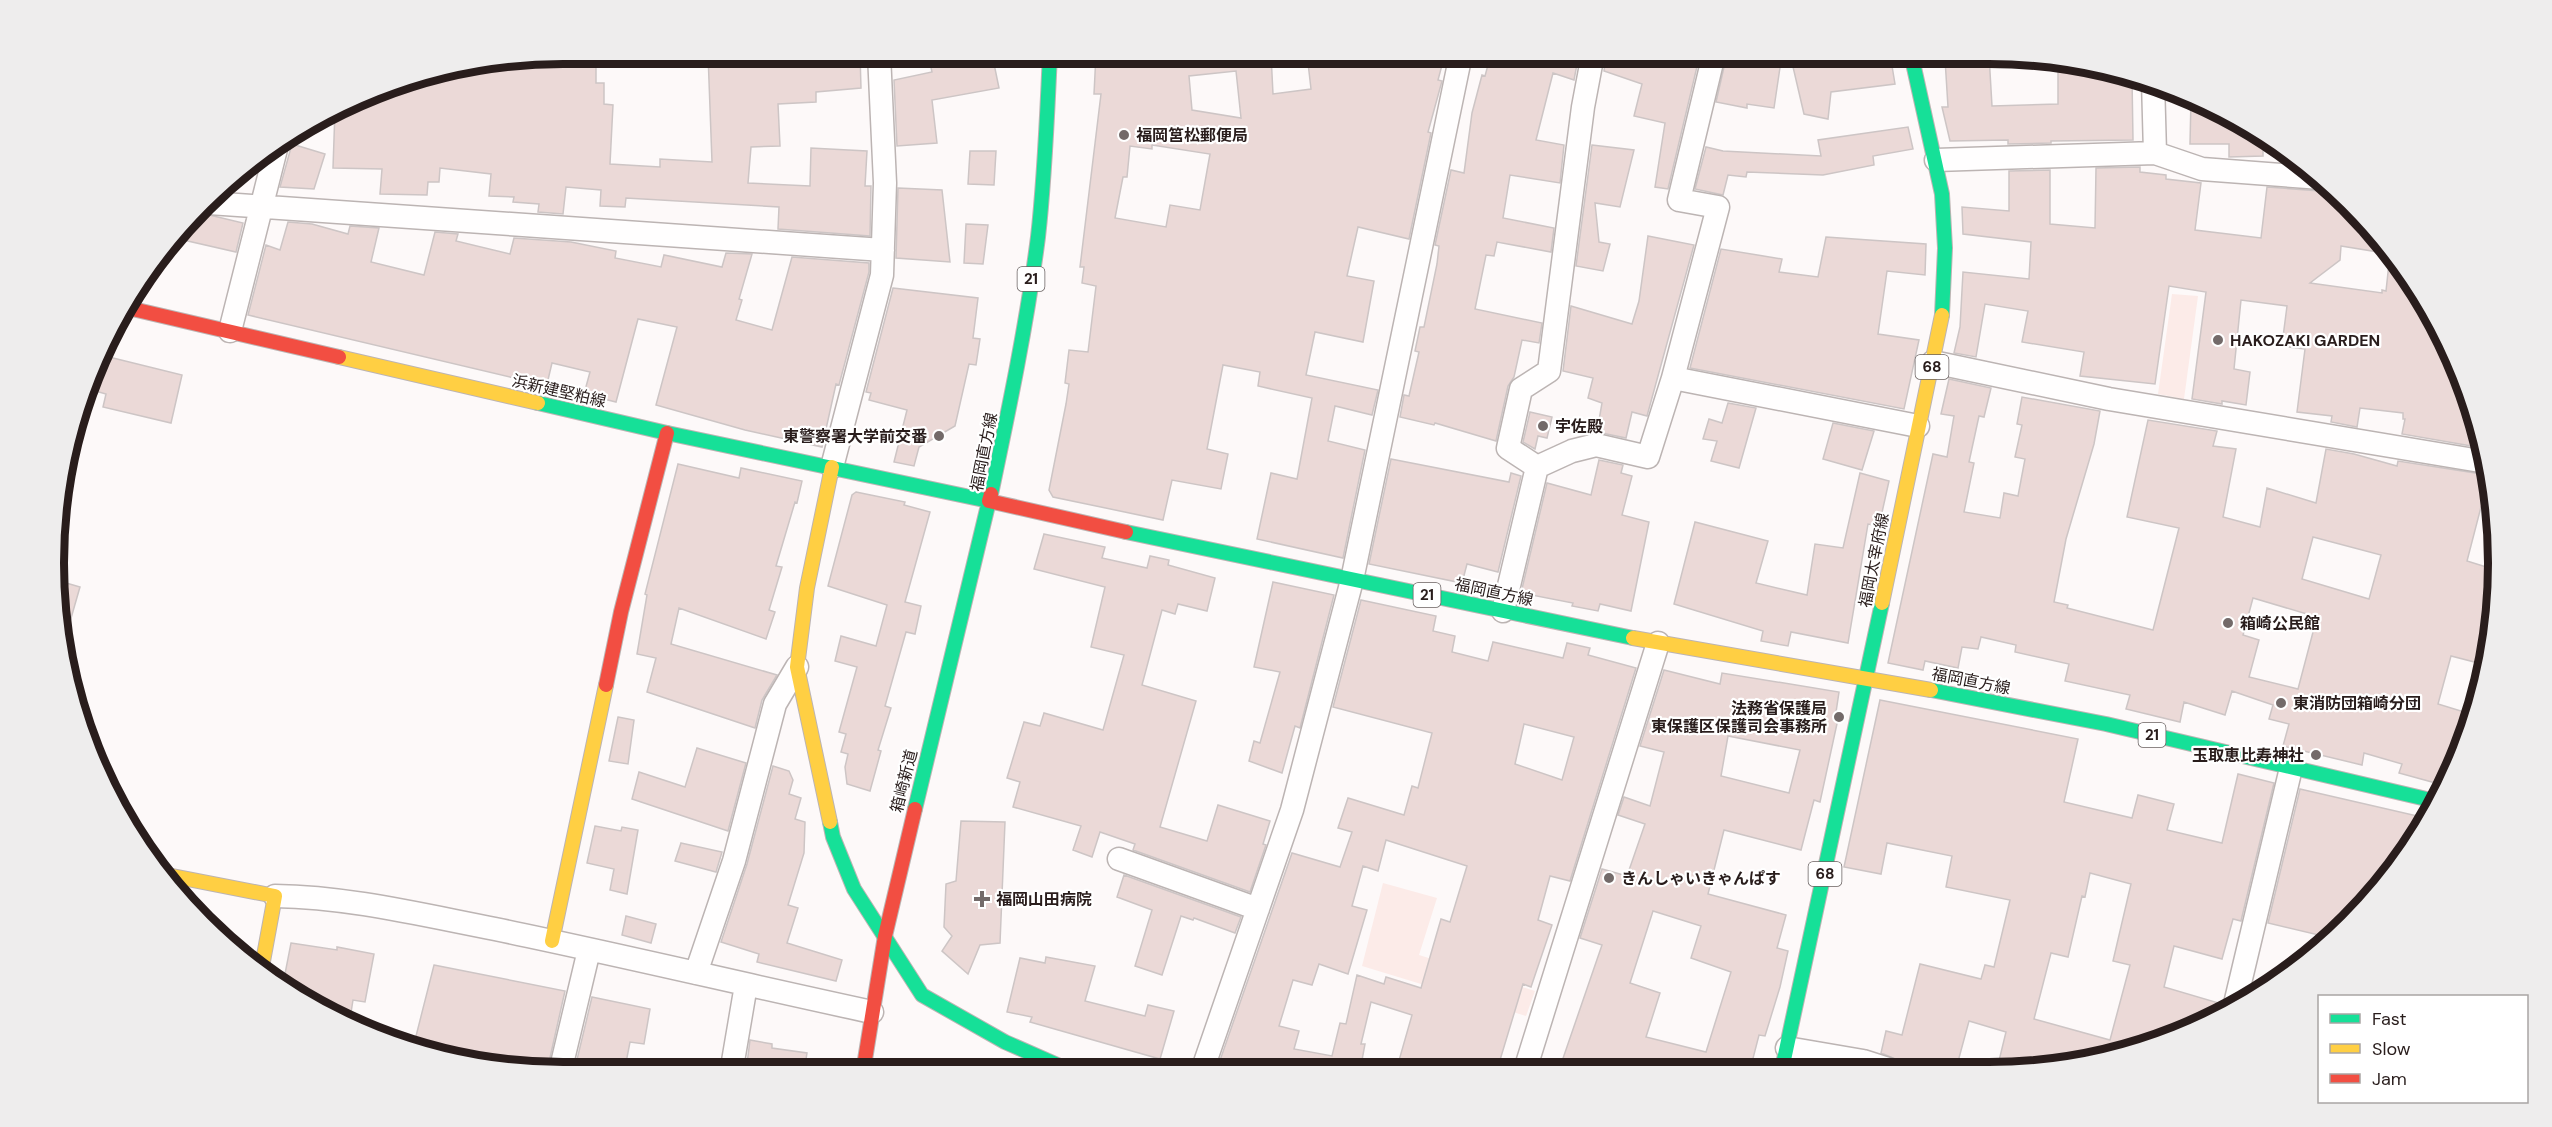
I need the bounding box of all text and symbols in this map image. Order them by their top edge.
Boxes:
place label: 福岡筥松郵便局 [1136,125,1248,146]
marker: 福岡筥松郵便局 [1117,128,1131,142]
road number: 21 [1018,267,1044,291]
place label: HAKOZAKI GARDEN [2230,330,2380,351]
marker: HAKOZAKI GARDEN [2211,333,2225,347]
road number: 68 [1916,355,1948,379]
street label: 浜新建堅粕線 [510,370,608,412]
street label: 福岡直方線 [966,411,1002,493]
place label: 宇佐殿 [1555,416,1603,437]
marker: 宇佐殿 [1536,419,1550,433]
place label: 東警察署大学前交番 [783,426,927,447]
marker: 東警察署大学前交番 [932,429,946,443]
street label: 福岡太宰府線 [1855,511,1893,609]
street label: 福岡直方線 [1453,573,1535,611]
road number: 21 [1414,583,1440,607]
place label: 箱崎公民館 [2240,613,2320,634]
marker: 箱崎公民館 [2221,616,2235,630]
street label: 福岡直方線 [1930,663,2012,699]
place label: 東消防団箱崎分団 [2293,693,2421,714]
marker: 東消防団箱崎分団 [2274,696,2288,710]
place label: 法務省保護局 東保護区保護司会事務所 [1651,698,1827,737]
marker: 法務省保護局 東保護区保護司会事務所 [1832,710,1846,724]
road number: 21 [2138,723,2166,747]
place label: 玉取恵比寿神社 [2192,745,2304,766]
street label: 箱崎新道 [886,747,922,815]
marker: 玉取恵比寿神社 [2309,748,2323,762]
road number: 68 [1808,862,1842,886]
place label: きんしゃいきゃんぱす [1621,868,1781,889]
marker: きんしゃいきゃんぱす [1602,871,1616,885]
place label: 福岡山田病院 [996,889,1092,910]
marker: 福岡山田病院 [973,890,991,908]
legend [2318,995,2528,1103]
text: Fast [2372,1007,2407,1031]
text: Slow [2372,1037,2411,1061]
text: Jam [2372,1067,2407,1091]

